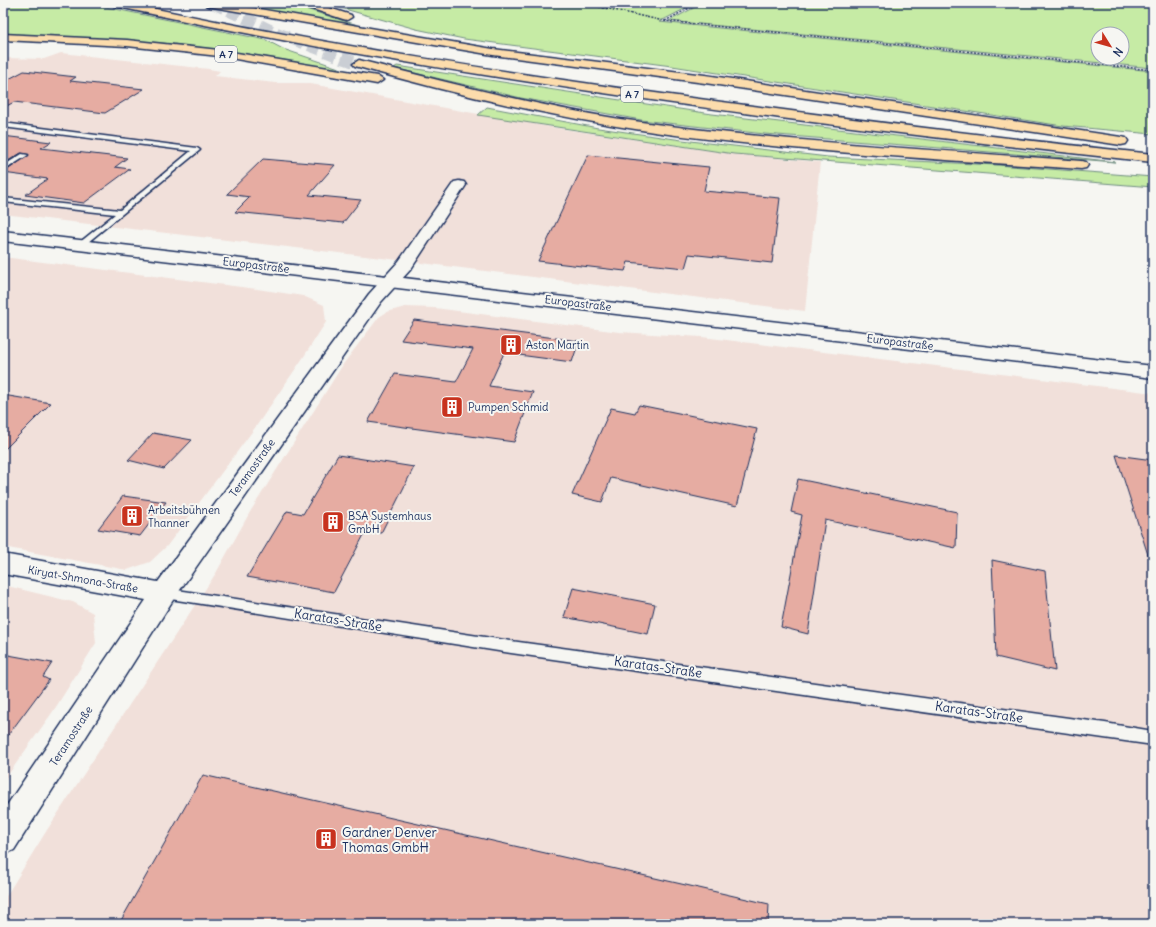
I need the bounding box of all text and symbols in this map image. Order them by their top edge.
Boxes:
north arrow [1090,26,1130,66]
text: N [1110,45,1126,59]
road number: A 7 [215,46,237,62]
road number: A 7 [621,86,643,102]
street label: Europastraße [222,254,290,276]
street label: Europastraße [544,292,612,314]
street label: Europastraße [866,331,934,353]
building icon: Aston Martin [498,332,524,358]
place label: Aston Martin [526,338,589,352]
building icon: Pumpen Schmid [439,394,465,420]
place label: Pumpen Schmid [468,400,549,414]
street label: Teramostraße [226,436,278,500]
building icon: Arbeitsbühnen Thanner [119,503,145,529]
place label: Arbeitsbühnen Thanner [148,503,220,530]
building icon: BSA Systemhaus GmbH [320,509,346,535]
place label: BSA Systemhaus GmbH [348,509,432,536]
street label: Kiryat-Shmona-Straße [27,562,139,596]
street label: Karatas-Straße [293,605,383,635]
street label: Karatas-Straße [613,652,703,682]
street label: Karatas-Straße [934,697,1024,727]
street label: Teramostraße [46,703,96,769]
place label: Gardner Denver Thomas GmbH [342,824,438,856]
building icon: Gardner Denver Thomas GmbH [313,826,339,852]

